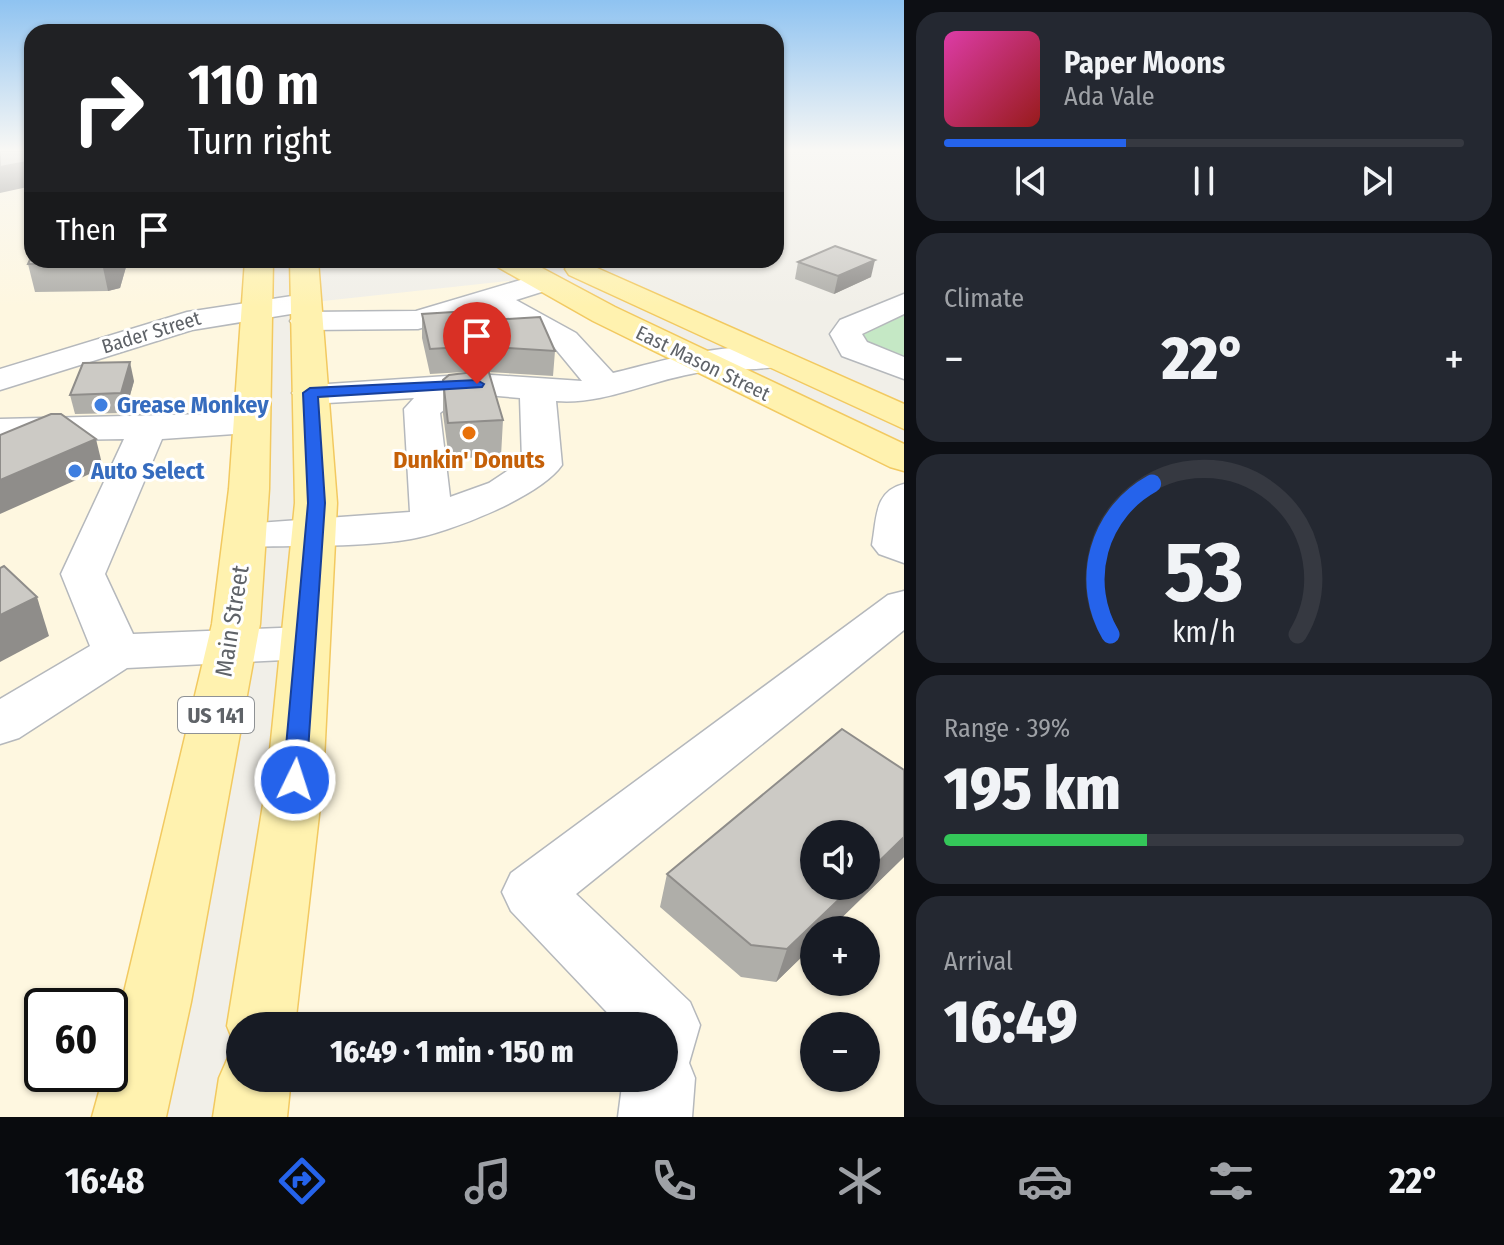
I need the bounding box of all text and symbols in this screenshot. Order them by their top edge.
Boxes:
text: Paper Moons [1064,45,1225,81]
text: 110 m [188,52,319,119]
icon: right [56,56,160,160]
text: Ada Vale [1064,81,1155,112]
text: Turn right [188,120,331,164]
icon: previous [1009,159,1053,203]
icon: pause [1182,159,1226,203]
icon: next [1355,159,1399,203]
icon: arrive [132,208,176,252]
text: Then [56,212,116,248]
text: Climate [944,283,1024,314]
pin [443,302,511,384]
street label: Bader Street [99,305,204,358]
icon: arrive [455,314,499,358]
street label: East Mason Street [632,320,774,406]
text: 22° [1162,323,1246,395]
text: − [944,333,964,386]
text: + [1444,333,1464,386]
place label: Grease Monkey [117,391,269,419]
marker: Grease Monkey [92,396,110,414]
marker: Dunkin' Donuts [460,424,478,442]
place label: Dunkin' Donuts [393,446,545,474]
place label: Auto Select [90,457,205,485]
marker: Auto Select [66,462,84,480]
text: 53 [1164,522,1244,622]
street label: Main Street [209,563,255,679]
text: km/h [1172,615,1236,650]
road number: US 141 [178,697,254,733]
text: Range · 39% [944,713,1070,744]
position arrow [253,738,337,822]
text: 195 km [944,753,1121,825]
map controls [800,820,880,1092]
button: sound [800,820,880,900]
button: + [800,916,880,996]
text: Arrival [944,946,1013,977]
text: 16:49 [944,986,1078,1058]
speed limit sign: 60 [24,988,128,1092]
button: − [800,1012,880,1092]
text: 16:49 · 1 min · 150 m [330,1034,574,1070]
icon: directions [274,1153,330,1209]
icon: music [460,1153,516,1209]
icon: phone [646,1153,702,1209]
icon: climate [832,1153,888,1209]
icon: car [1017,1153,1073,1209]
icon: filters [1203,1153,1259,1209]
text: 16:48 [65,1159,145,1203]
text: 22° [1389,1159,1439,1203]

